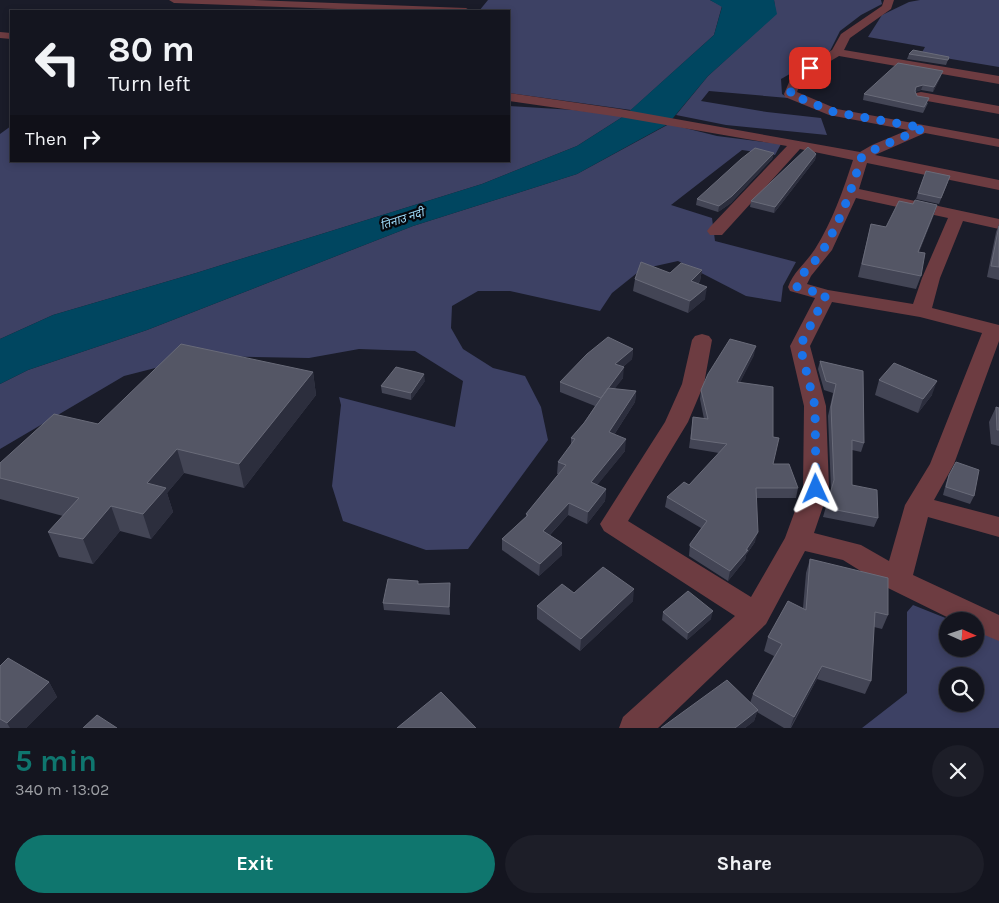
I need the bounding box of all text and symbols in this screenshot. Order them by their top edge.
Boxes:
text: 80 m [108,29,195,70]
icon: left [25,30,90,95]
pin [789,47,831,89]
icon: arrive [796,54,824,82]
text: Turn left [108,71,191,97]
icon: right [77,125,105,153]
text: Then [25,128,67,150]
water label: तिनाउ नदी [378,204,428,233]
position arrow [789,462,841,514]
north arrow [939,612,984,658]
map controls [939,612,984,712]
button: search [939,667,984,712]
text: 5 min [15,743,97,779]
button: close [932,745,984,797]
text: 340 m · 13:02 [15,780,109,799]
button: Exit [15,835,495,893]
button: Share [505,835,984,893]

